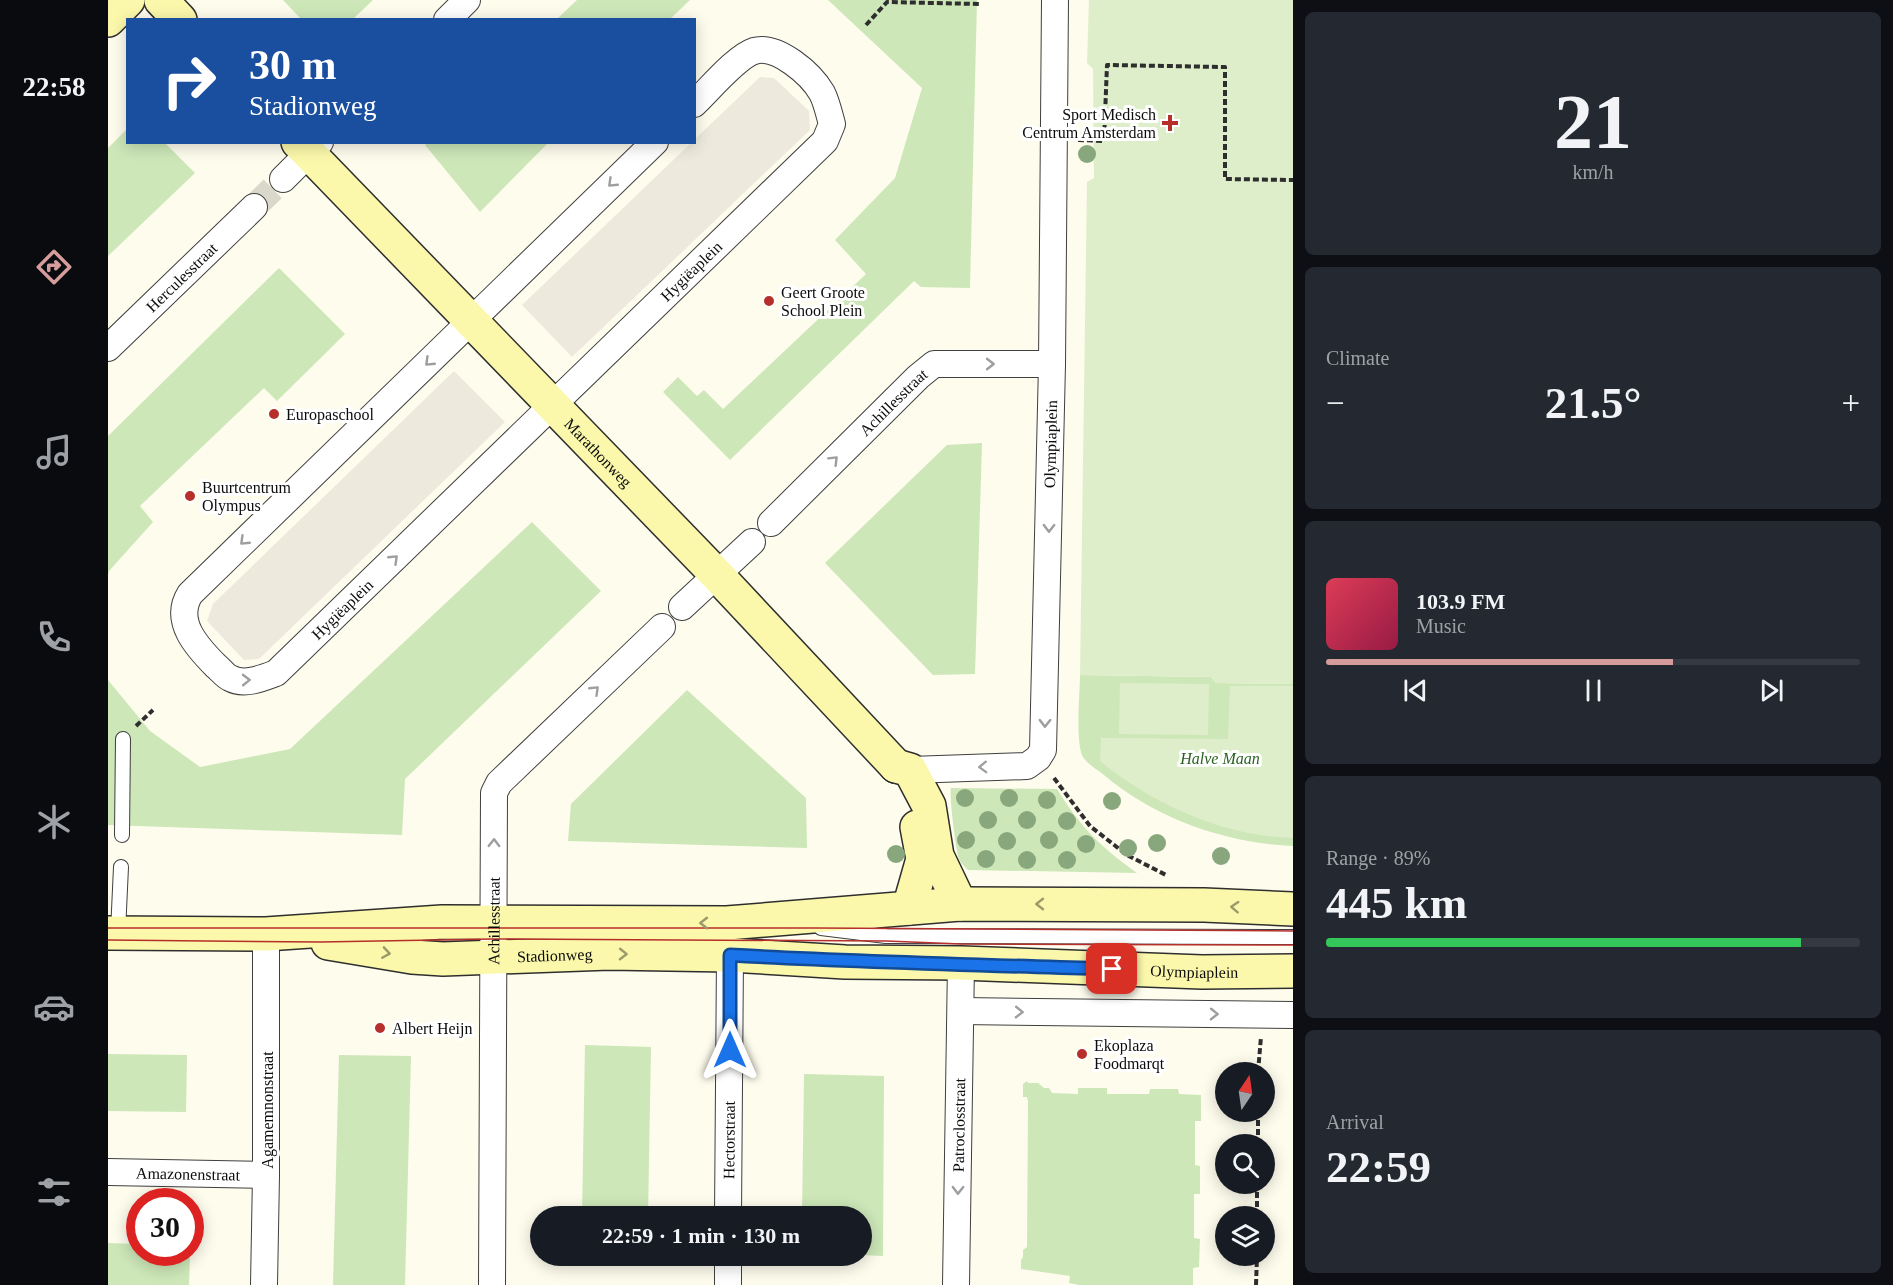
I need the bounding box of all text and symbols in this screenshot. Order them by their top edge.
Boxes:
icon: right [150,42,228,120]
text: 30 m [249,42,337,88]
text: 22:58 [23,72,86,102]
text: 21 [1554,78,1632,165]
text: Stadionweg [249,91,377,121]
place label: Sport Medisch Centrum Amsterdam [1022,106,1157,141]
marker: Sport Medisch Centrum Amsterdam [1161,114,1179,132]
text: km/h [1572,161,1614,183]
one-way arrow [609,176,620,187]
street label: Hygiëaplein [657,238,725,304]
street label: Herculesstraat [143,239,221,315]
icon: directions [33,246,75,288]
place label: Geert Groote School Plein [781,284,865,319]
marker: Geert Groote School Plein [762,294,776,308]
text: Climate [1326,347,1389,369]
one-way arrow [425,354,436,365]
one-way arrow [986,358,995,370]
street label: Achillesstraat [856,364,931,439]
text: 21.5° [1545,378,1641,428]
text: − [1326,385,1345,421]
text: + [1841,385,1860,421]
street label: Olympiaplein [1041,400,1060,488]
place label: Europaschool [286,406,375,424]
marker: Europaschool [267,407,281,421]
street label: Marathonweg [561,415,635,491]
icon: music [33,431,75,473]
one-way arrow [826,457,837,468]
place label: Buurtcentrum Olympus [202,479,291,515]
marker: Buurtcentrum Olympus [183,489,197,503]
one-way arrow [1042,523,1055,532]
one-way arrow [240,534,251,545]
one-way arrow [386,555,397,566]
street label: Hygiëaplein [308,576,376,642]
text: 103.9 FM [1416,589,1505,614]
text: Music [1416,615,1466,637]
icon: phone [33,616,75,658]
one-way arrow [242,673,251,686]
icon: previous [1399,674,1432,707]
icon: pause [1577,674,1610,707]
icon: next [1755,674,1788,707]
one-way arrow [588,687,599,698]
one-way arrow [1038,718,1051,727]
park label: Halve Maan [1179,750,1260,767]
one-way arrow [978,761,987,774]
icon: climate [33,801,75,843]
one-way arrow [488,839,500,848]
text: Range · 89% [1326,847,1430,869]
street label: Achillesstraat [485,876,502,965]
text: 445 km [1326,878,1467,928]
one-way arrow [1035,898,1044,910]
one-way arrow [1230,900,1239,913]
one-way arrow [699,917,708,929]
pin [1086,943,1137,994]
street label: Stadionweg [517,945,593,965]
one-way arrow [381,946,391,959]
one-way arrow [618,948,627,960]
icon: arrive [1095,952,1128,985]
street label: Olympiaplein [1150,962,1238,981]
icon: car [33,986,75,1028]
one-way arrow [1015,1006,1024,1018]
one-way arrow [1210,1008,1219,1020]
position arrow [698,1018,762,1082]
place label: Albert Heijn [392,1020,472,1038]
marker: Albert Heijn [373,1021,387,1035]
place label: Ekoplaza Foodmarqt [1094,1037,1165,1073]
marker: Ekoplaza Foodmarqt [1075,1047,1089,1061]
street label: Agamemnonstraat [259,1051,277,1169]
north arrow [1215,1062,1275,1122]
map controls [1215,1062,1275,1266]
street label: Patroclosstraat [949,1077,968,1172]
street label: Hectorstraat [720,1100,737,1179]
text: Arrival [1326,1111,1384,1133]
button: search [1215,1134,1275,1194]
text: 22:59 [1326,1142,1431,1192]
street label: Amazonenstraat [136,1164,241,1183]
icon: filters [33,1171,75,1213]
one-way arrow [952,1185,964,1194]
speed limit sign: 30 [126,1188,204,1266]
button: layers [1215,1206,1275,1266]
text: 22:59 · 1 min · 130 m [602,1223,800,1248]

